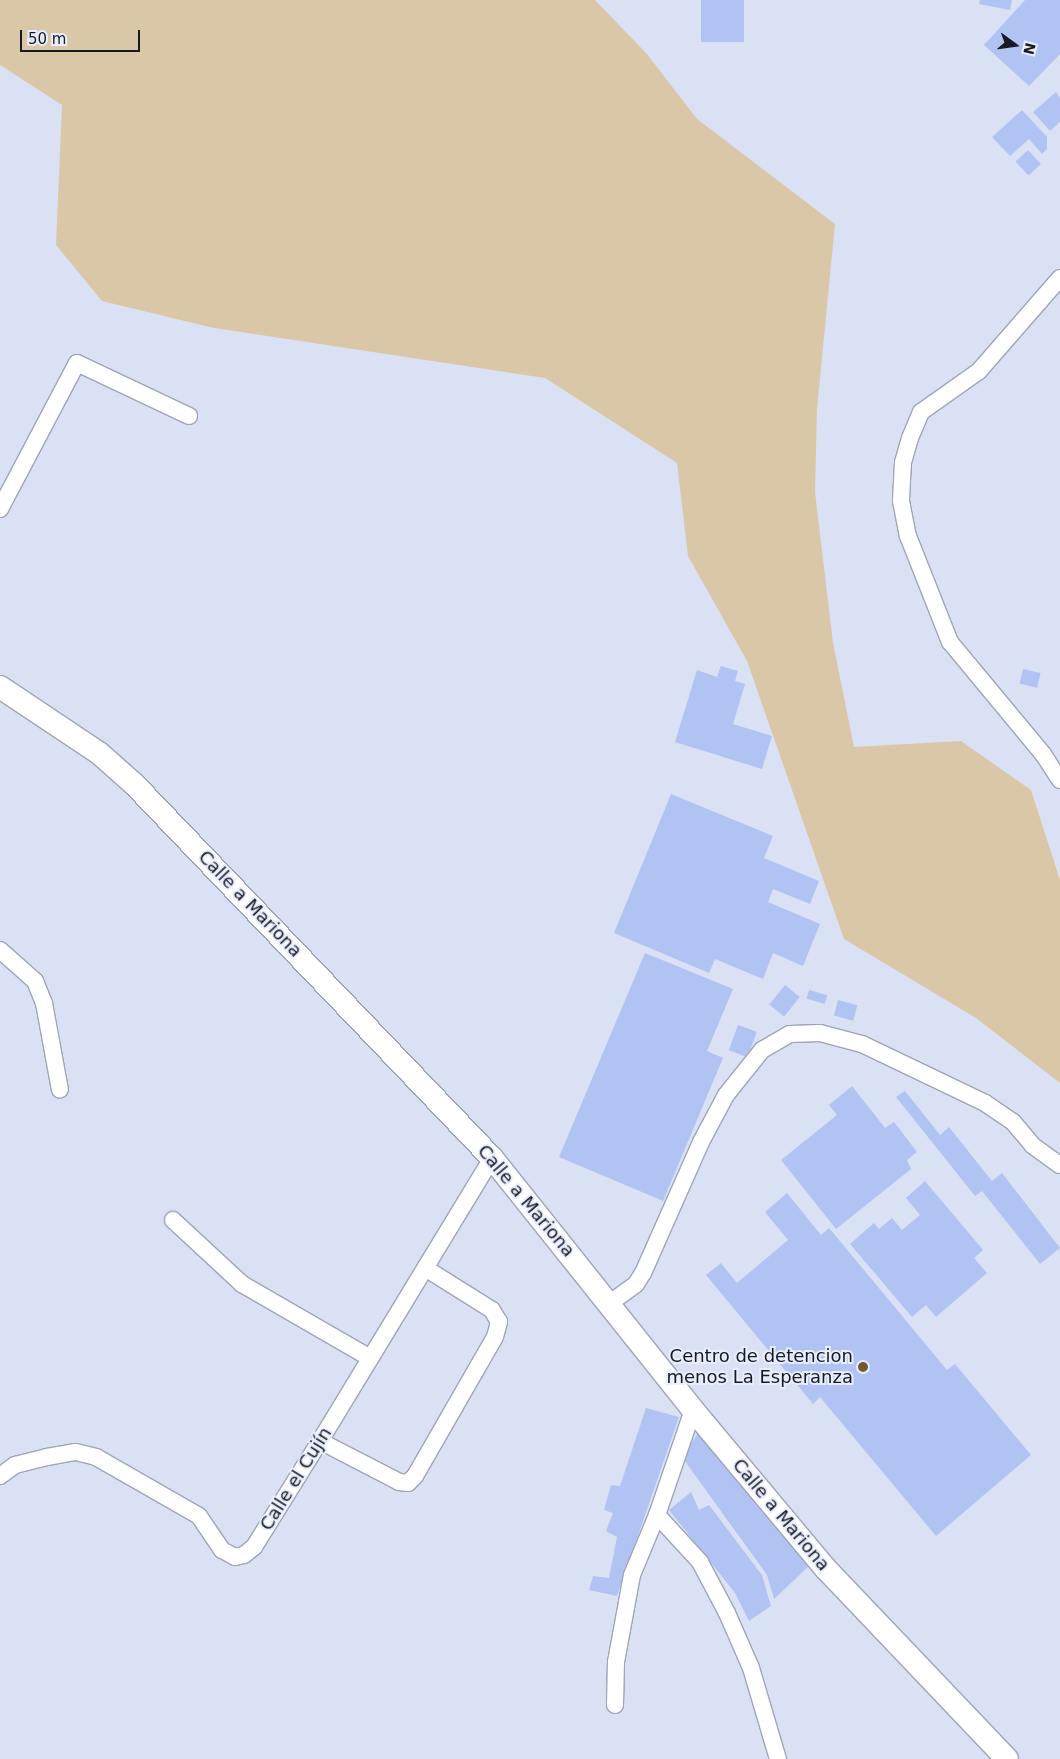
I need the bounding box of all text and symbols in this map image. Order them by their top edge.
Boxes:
scale bar [22,20,142,52]
north arrow [990,20,1040,70]
text: 50 m [28,30,66,48]
text: N [1020,41,1039,56]
street label: Calle a Mariona [194,846,306,962]
street label: Calle a Mariona [473,1141,579,1261]
place label: Centro de detencion menos La Esperanza [667,1346,853,1388]
marker: Centro de detencion menos La Esperanza [857,1361,869,1373]
street label: Calle el Cujín [256,1423,336,1535]
street label: Calle a Mariona [728,1455,834,1575]

